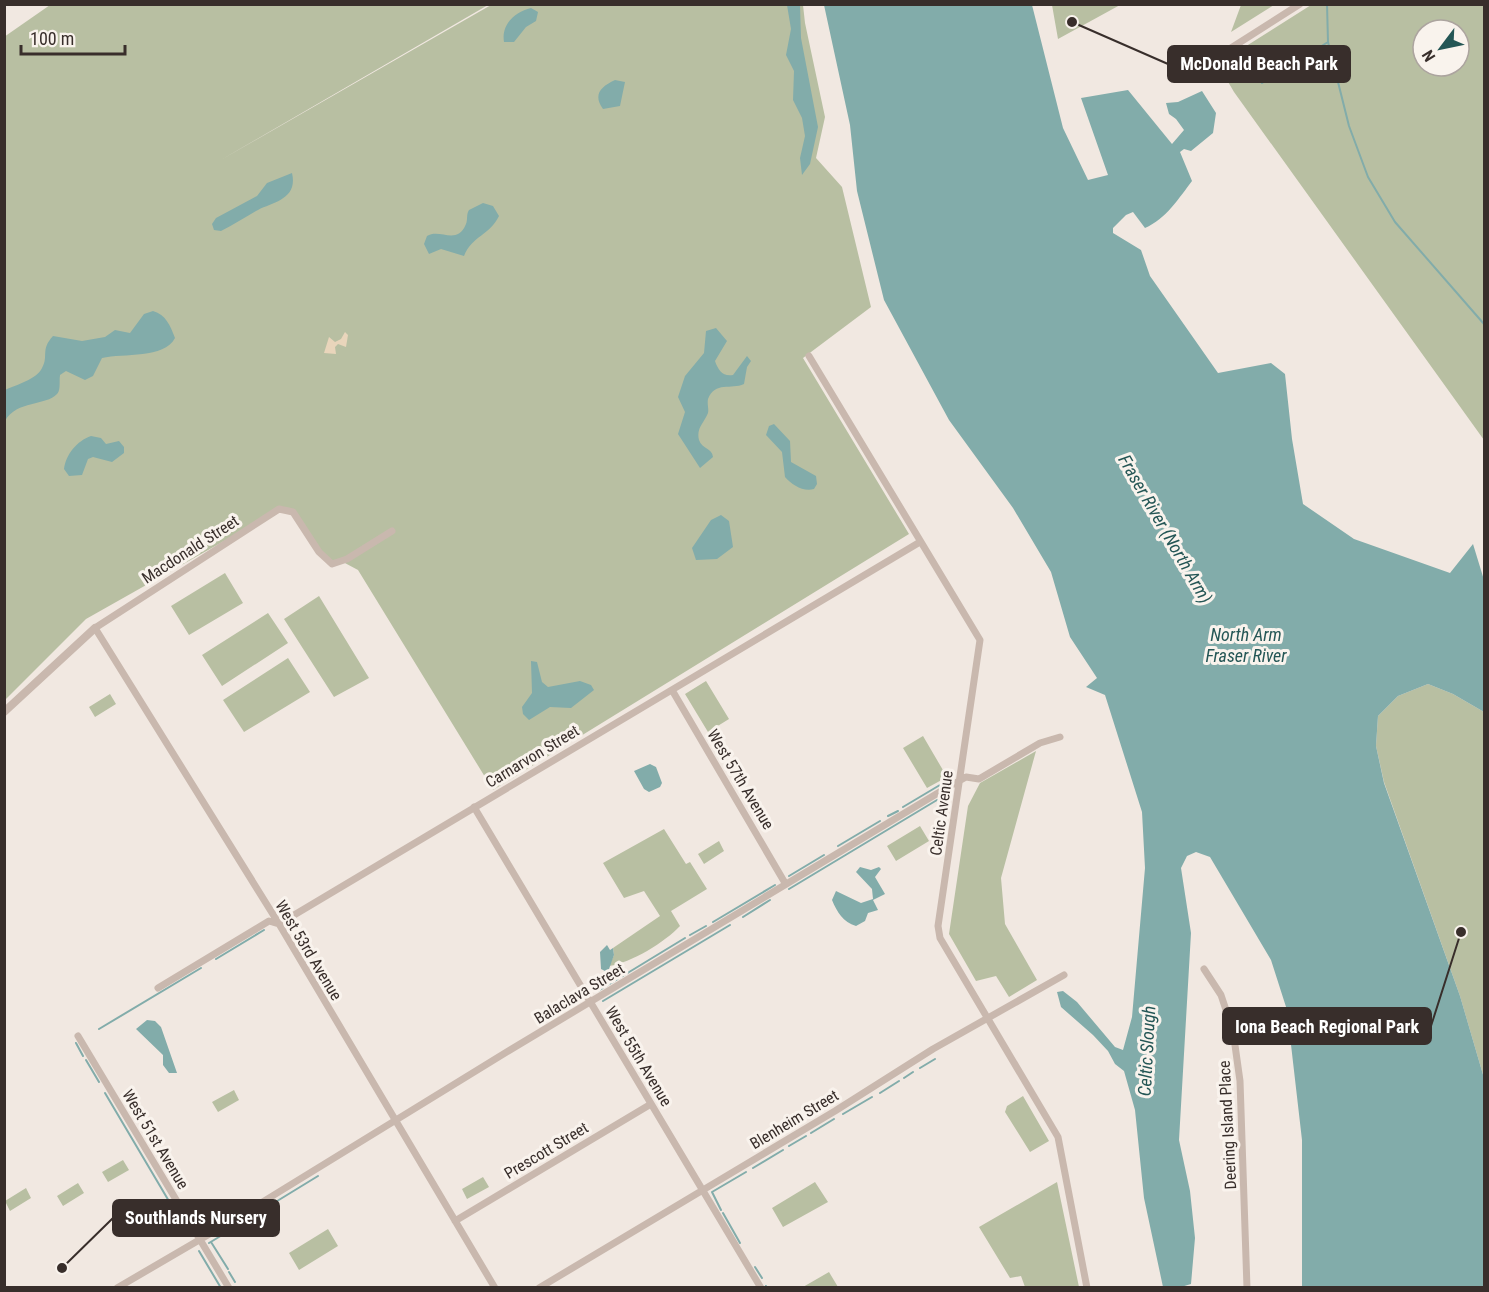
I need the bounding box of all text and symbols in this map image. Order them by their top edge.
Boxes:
scale bar [21,18,124,56]
north arrow [1411,18,1471,78]
text: 100 m [30,28,74,49]
callout: McDonald Beach Park [1168,46,1350,82]
text: N [1418,46,1439,65]
text: McDonald Beach Park [1180,53,1338,74]
water label: Fraser River (North Arm) [1113,451,1217,607]
street label: Macdonald Street [138,511,242,588]
water label: North Arm Fraser River [1205,624,1287,666]
street label: Carnarvon Street [482,721,583,792]
street label: West 57th Avenue [703,726,778,833]
street label: Celtic Avenue [926,769,957,857]
street label: West 53rd Avenue [271,897,346,1004]
street label: Balaclava Street [531,959,628,1028]
street label: West 55th Avenue [601,1003,676,1110]
water label: Celtic Slough [1134,1005,1159,1097]
callout: Iona Beach Regional Park [1223,1008,1431,1044]
text: Iona Beach Regional Park [1235,1016,1419,1037]
street label: Deering Island Place [1215,1060,1240,1190]
street label: Blenheim Street [747,1085,842,1153]
street label: West 51st Avenue [118,1086,193,1192]
street label: Prescott Street [501,1118,592,1183]
callout: Southlands Nursery [113,1200,279,1236]
text: Southlands Nursery [125,1207,267,1228]

